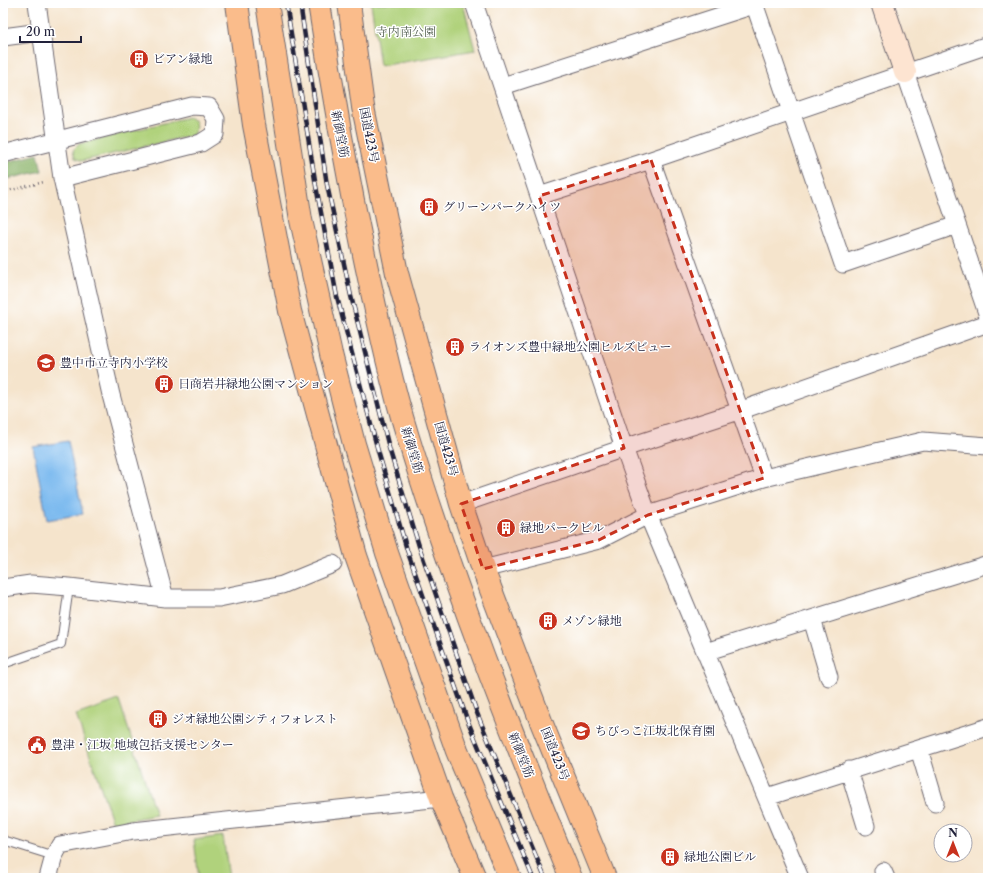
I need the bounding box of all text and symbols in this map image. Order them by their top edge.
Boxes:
scale bar [20,18,81,44]
text: 20 m [26,24,55,39]
park label: 寺内南公園 [376,24,436,39]
building icon: ビアン緑地 [128,48,150,70]
place label: ビアン緑地 [153,51,213,66]
street label: 国道423号 [357,106,382,164]
street label: 新御堂筋 [329,109,352,159]
building icon: グリーンパークハイツ [418,196,440,218]
place label: グリーンパークハイツ [443,199,561,214]
building icon: ライオンズ豊中緑地公園ヒルズビュー [444,336,466,358]
place label: ライオンズ豊中緑地公園ヒルズビュー [469,339,672,354]
school or university icon: 豊中市立寺内小学校 [35,352,57,374]
place label: 豊中市立寺内小学校 [60,355,168,370]
building icon: 日商岩井緑地公園マンション [153,373,175,395]
place label: 日商岩井緑地公園マンション [178,376,333,391]
street label: 国道423号 [431,420,461,478]
street label: 新御堂筋 [398,425,427,475]
building icon: 緑地パークビル [495,517,517,539]
place label: 緑地パークビル [520,520,604,535]
building icon: メゾン緑地 [537,610,559,632]
place label: メゾン緑地 [562,613,622,628]
building icon: ジオ緑地公園シティフォレスト [147,708,169,730]
place label: ジオ緑地公園シティフォレスト [172,711,338,726]
school or university icon: ちびっこ江坂北保育園 [570,720,592,742]
place label: ちびっこ江坂北保育園 [595,723,715,738]
street label: 国道423号 [538,725,573,783]
street label: 新御堂筋 [506,730,537,780]
public building icon: 豊津・江坂 地域包括支援センター [26,734,48,756]
place label: 豊津・江坂 地域包括支援センター [51,737,234,752]
north arrow [933,823,973,863]
text: N [948,826,958,840]
building icon: 緑地公園ビル [659,846,681,868]
place label: 緑地公園ビル [684,849,756,864]

